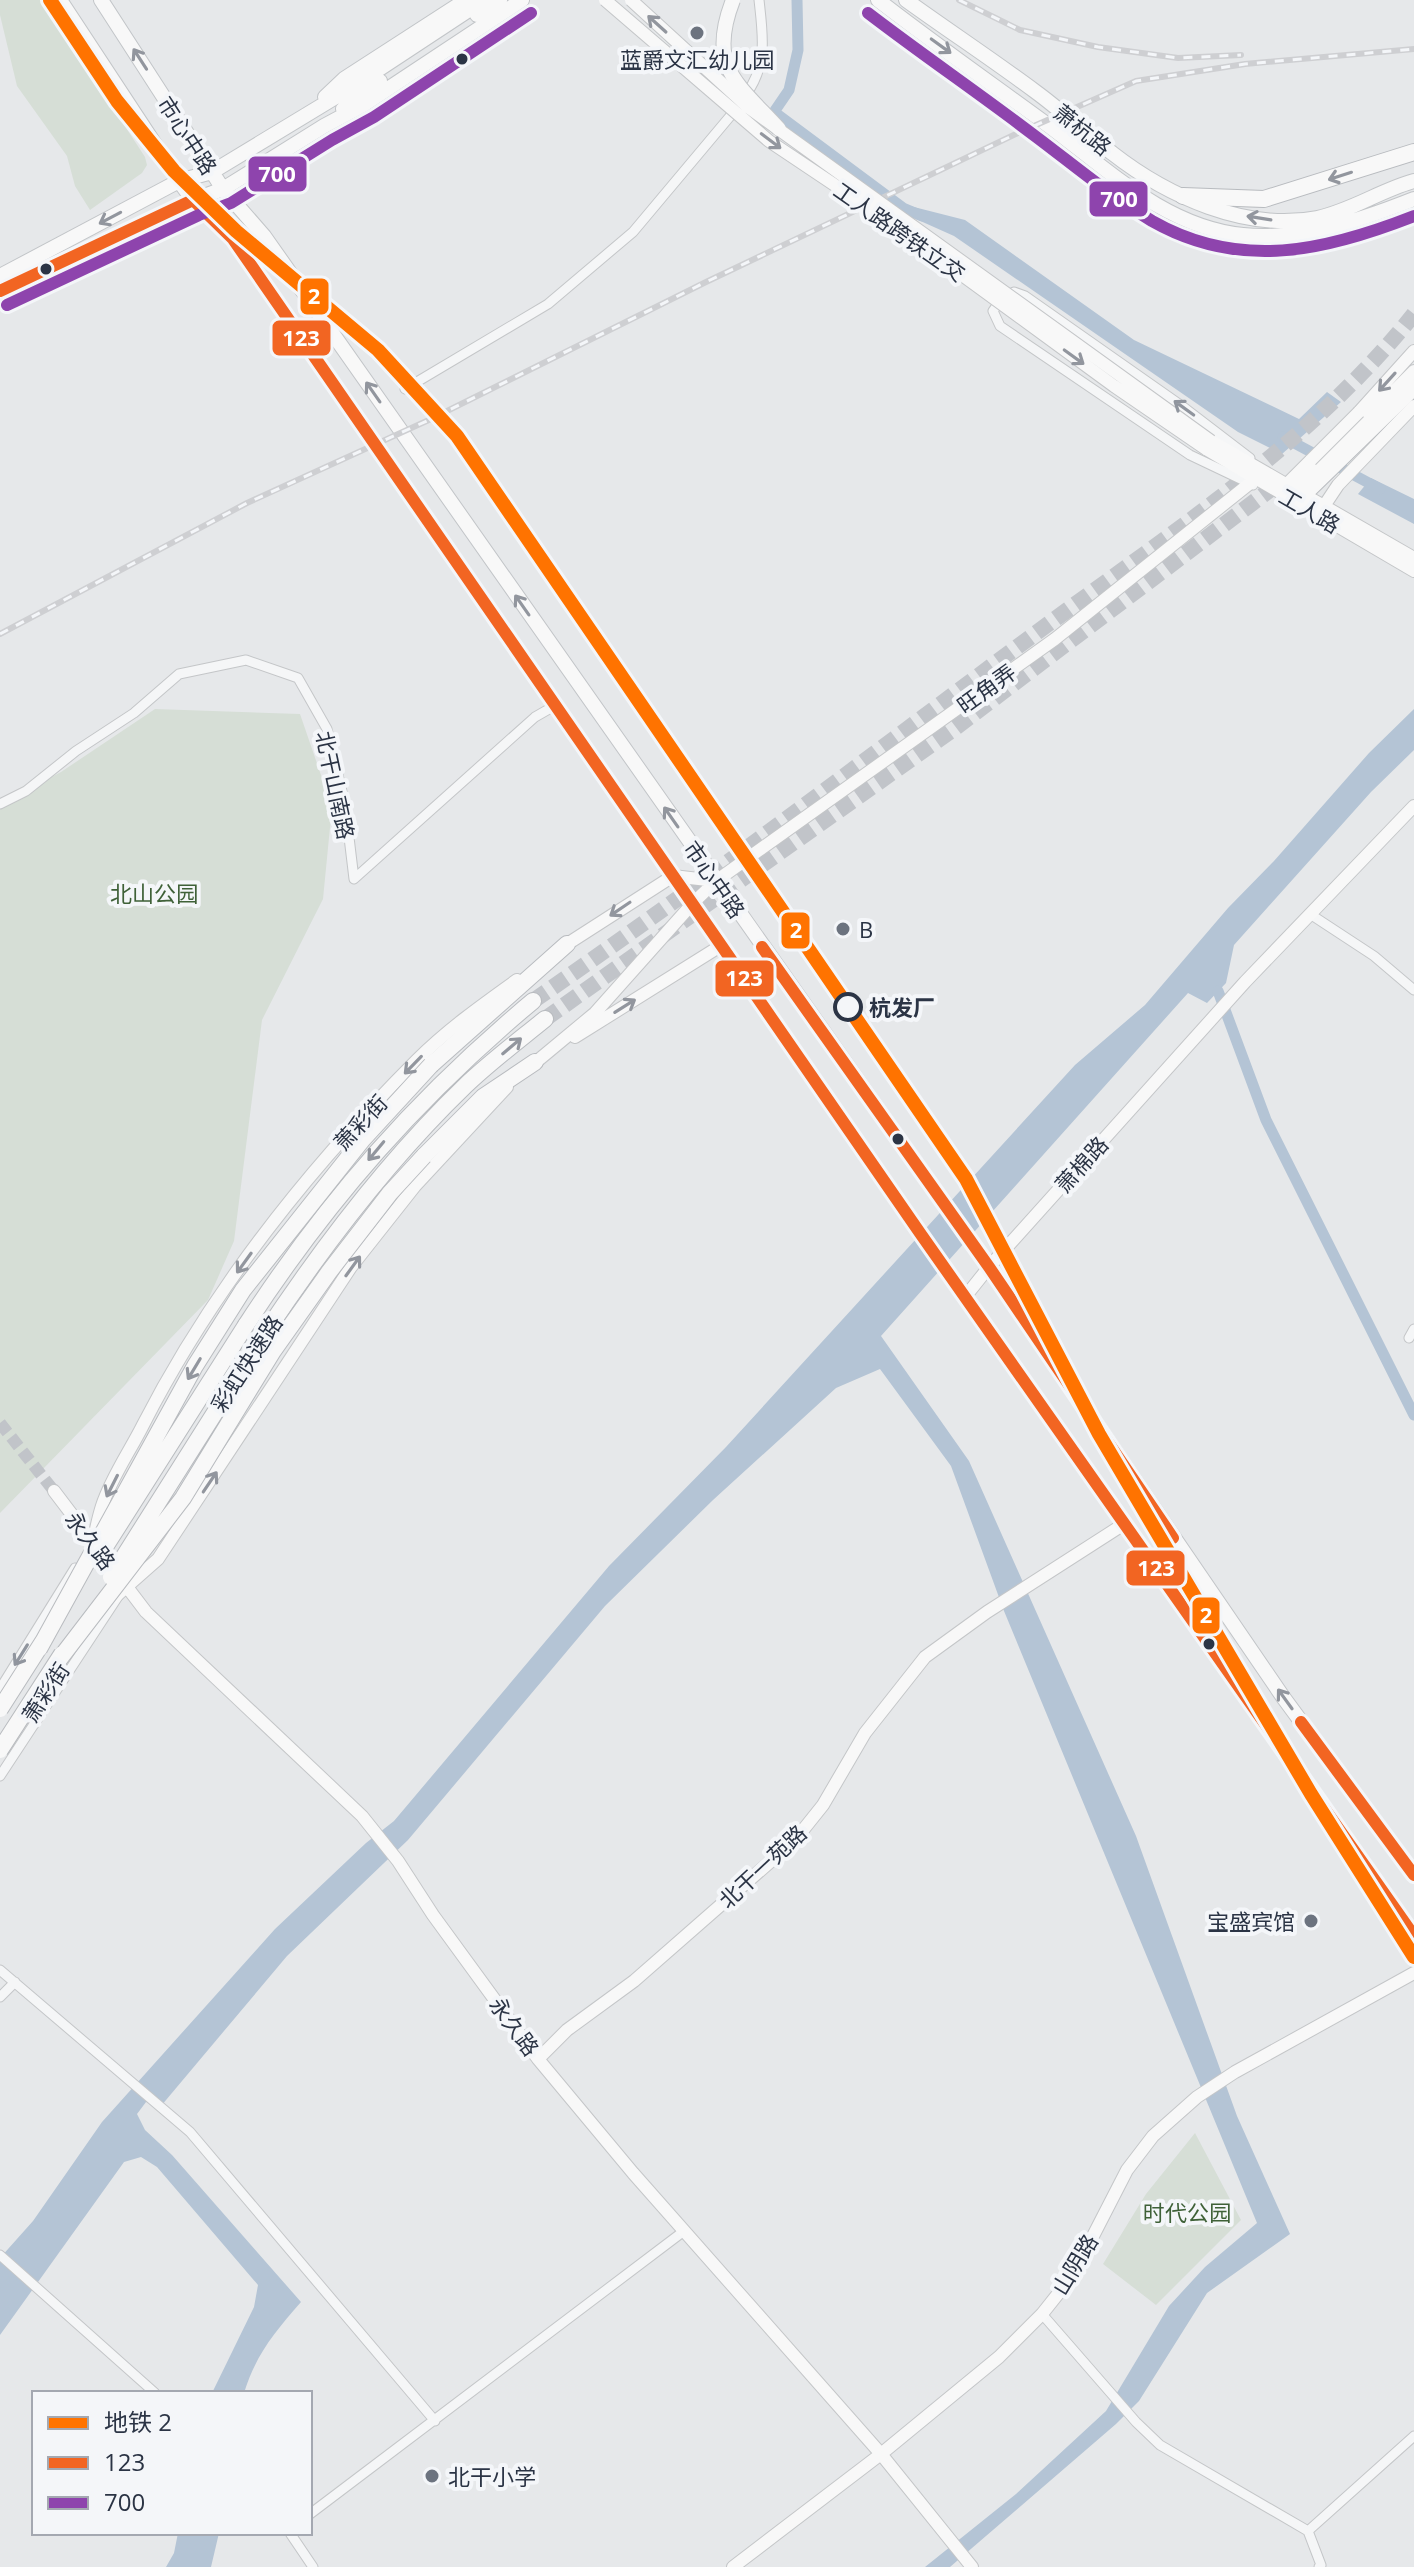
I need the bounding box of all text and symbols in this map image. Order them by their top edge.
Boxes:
one-way arrow [647,15,667,34]
marker: 蓝爵文汇幼儿园 [688,24,706,42]
one-way arrow [929,38,951,55]
place label: 蓝爵文汇幼儿园 [620,44,774,74]
one-way arrow [131,49,148,71]
unlabelled marker [454,51,470,67]
street label: 市心中路 [151,90,225,180]
street label: 萧杭路 [1048,97,1118,161]
one-way arrow [759,133,781,150]
line badge: 700 [247,155,308,193]
text: 700 [258,158,296,188]
one-way arrow [1327,170,1352,185]
street label: 工人路跨铁立交 [828,175,972,287]
line badge: 700 [1088,180,1149,218]
text: 700 [1100,183,1138,213]
one-way arrow [1247,210,1273,225]
one-way arrow [99,211,122,227]
unlabelled marker [38,261,54,277]
line badge: 2 [299,277,330,316]
text: 2 [308,280,320,310]
line badge: 123 [271,319,332,357]
text: 123 [282,322,320,352]
one-way arrow [1062,349,1084,365]
one-way arrow [1378,371,1396,391]
one-way arrow [365,381,381,403]
one-way arrow [1174,400,1195,417]
street label: 工人路 [1274,481,1346,539]
one-way arrow [514,594,530,616]
street label: 旺角弄 [950,656,1022,720]
street label: 北干山南路 [310,728,362,842]
one-way arrow [663,807,679,829]
street label: 市心中路 [677,834,753,924]
park label: 北山公园 [110,878,198,908]
one-way arrow [609,901,631,917]
line badge: 2 [780,911,811,950]
text: 2 [790,914,802,944]
place label: B [859,914,873,944]
marker: B [834,920,852,938]
line badge: 123 [714,959,775,998]
text: 123 [725,962,763,992]
place label: 杭发厂 [869,992,935,1022]
marker: 杭发厂 [834,993,862,1021]
one-way arrow [613,997,636,1013]
one-way arrow [501,1037,522,1055]
one-way arrow [403,1055,422,1075]
street label: 萧彩街 [327,1088,393,1156]
street label: 萧棉路 [1048,1129,1114,1199]
unlabelled marker [890,1131,906,1147]
one-way arrow [367,1141,385,1161]
one-way arrow [236,1252,253,1274]
one-way arrow [345,1255,362,1277]
street label: 彩虹快速路 [203,1309,289,1417]
one-way arrow [186,1357,202,1380]
one-way arrow [201,1472,218,1494]
one-way arrow [103,1474,119,1498]
street label: 永久路 [59,1505,123,1575]
line badge: 123 [1125,1549,1186,1587]
text: 123 [1137,1552,1175,1582]
line badge: 2 [1191,1596,1221,1635]
text: 2 [1200,1599,1212,1629]
unlabelled marker [1201,1636,1217,1652]
one-way arrow [13,1643,29,1666]
street label: 萧彩街 [14,1656,76,1728]
one-way arrow [1276,1689,1293,1710]
street label: 北干一苑路 [712,1818,812,1914]
place label: 宝盛宾馆 [1207,1906,1295,1936]
marker: 宝盛宾馆 [1302,1912,1320,1930]
street label: 永久路 [483,1990,547,2062]
park label: 时代公园 [1143,2197,1231,2227]
street label: 山阴路 [1044,2228,1104,2300]
legend [32,2391,312,2535]
text: 地铁 2 [104,2405,172,2438]
text: 123 [104,2445,145,2478]
place label: 北干小学 [448,2461,536,2491]
marker: 北干小学 [423,2467,441,2485]
text: 700 [104,2485,145,2518]

